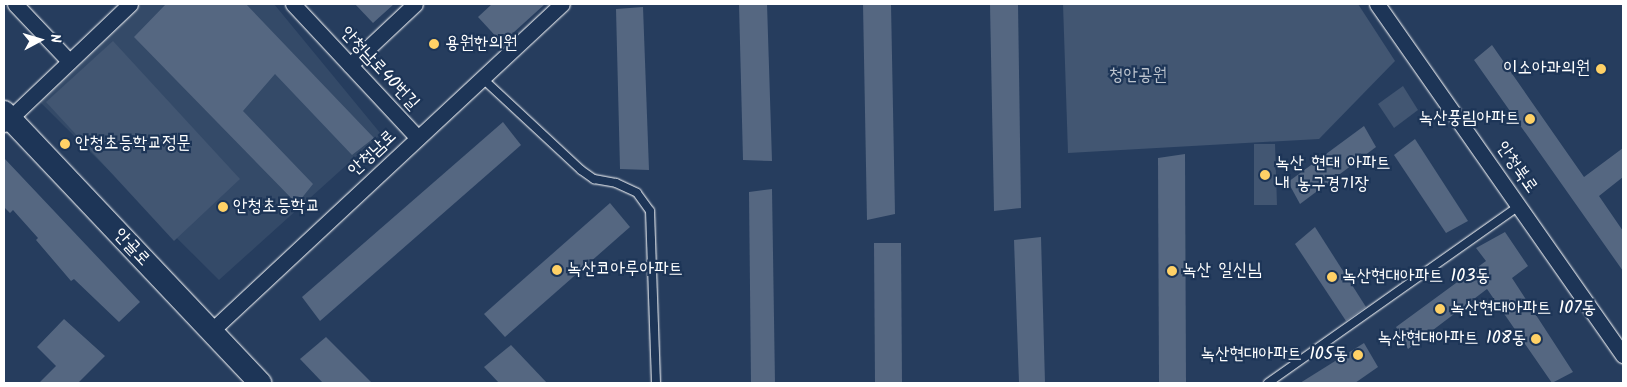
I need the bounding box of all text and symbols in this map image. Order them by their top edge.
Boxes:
north arrow [15,15,65,65]
street label: 안청남로40번길 [335,23,423,115]
text: N [44,33,66,44]
place label: 용원한의원 [445,33,517,55]
marker: 용원한의원 [427,37,441,51]
place label: 이소아과의원 [1503,58,1590,80]
marker: 이소아과의원 [1594,62,1608,76]
park label: 청안공원 [1109,65,1167,87]
place label: 녹산풍림아파트 [1419,108,1520,130]
marker: 녹산풍림아파트 [1524,113,1536,125]
street label: 안청남로 [344,126,402,182]
place label: 안청초등학교정문 [75,133,191,155]
marker: 안청초등학교정문 [59,138,71,150]
street label: 안청북로 [1491,138,1541,198]
place label: 녹산 현대 아파트 내 농구경기장 [1275,154,1391,196]
marker: 녹산 현대 아파트 내 농구경기장 [1259,169,1271,181]
place label: 안청초등학교 [233,196,320,218]
marker: 안청초등학교 [217,201,229,213]
street label: 안골로 [108,225,154,271]
place label: 녹산코아루아파트 [567,259,683,281]
place label: 녹산 일신님 [1182,260,1262,282]
marker: 녹산코아루아파트 [551,264,563,276]
marker: 녹산 일신님 [1166,265,1178,277]
place label: 녹산현대아파트 103동 [1342,266,1490,288]
marker: 녹산현대아파트 103동 [1326,271,1338,283]
place label: 녹산현대아파트 107동 [1450,298,1596,320]
marker: 녹산현대아파트 107동 [1434,303,1446,315]
place label: 녹산현대아파트 108동 [1377,328,1526,350]
marker: 녹산현대아파트 108동 [1530,333,1542,345]
place label: 녹산현대아파트 105동 [1201,344,1348,366]
marker: 녹산현대아파트 105동 [1352,349,1364,361]

